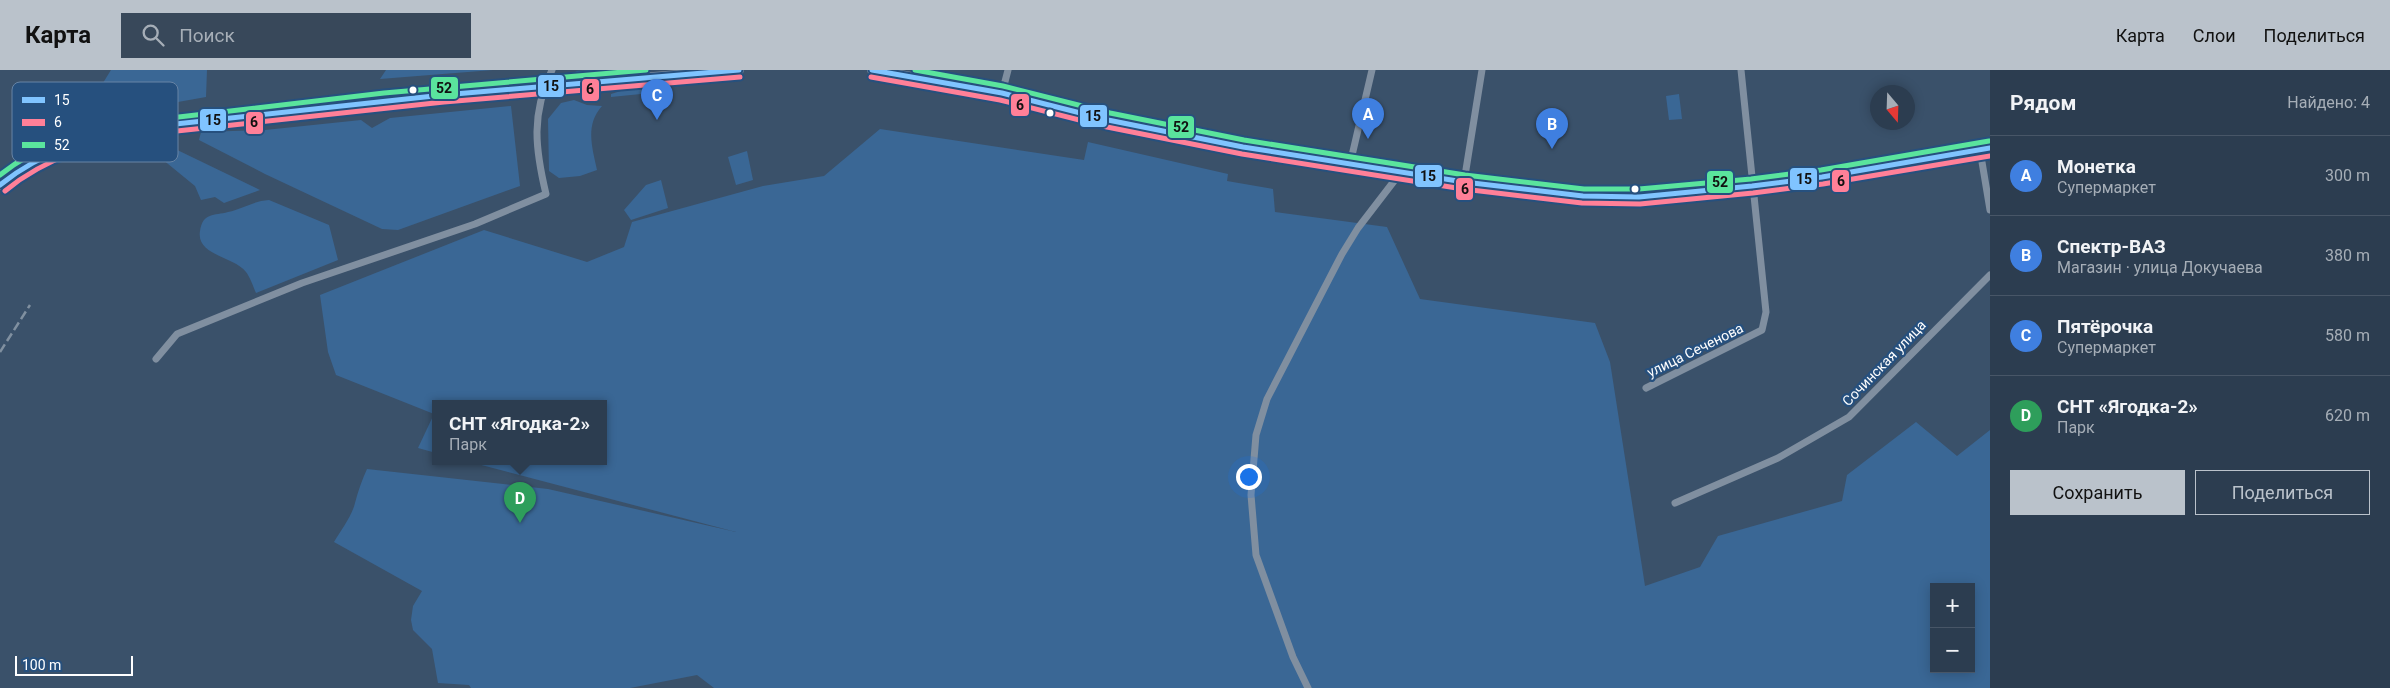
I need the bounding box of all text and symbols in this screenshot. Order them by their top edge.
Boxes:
search box [121,13,471,58]
text: Карта [25,21,91,49]
icon: search [139,21,167,49]
text: Поиск [179,24,235,47]
text: Карта [2116,25,2165,46]
text: Слои [2193,25,2236,46]
text: Поделиться [2264,25,2365,46]
line badge: 15 [537,74,565,98]
line badge: 52 [430,76,459,100]
text: 15 [543,78,559,94]
line badge: 6 [581,78,600,102]
pin: C [641,79,673,120]
text: 52 [436,80,452,96]
text: 6 [586,81,594,97]
legend [12,82,178,162]
unlabelled marker [408,85,418,95]
north arrow [1870,85,1915,130]
text: Рядом [2010,91,2076,115]
text: 15 [54,92,70,108]
line badge: 6 [1010,93,1030,117]
text: Найдено: 4 [2287,93,2370,112]
text: 6 [1016,97,1024,113]
pin: A [1352,98,1384,139]
line badge: 15 [1079,104,1108,128]
line badge: 15 [199,108,227,132]
unlabelled marker [1045,108,1055,118]
text: 15 [1085,108,1101,124]
pin: B [1536,108,1568,149]
line badge: 6 [245,111,264,135]
text: 15 [205,112,221,128]
text: 6 [54,114,62,130]
text: 6 [250,114,258,130]
line badge: 52 [1167,115,1195,139]
text: 52 [1173,119,1189,135]
text: 52 [54,137,70,153]
text: Монетка [2057,155,2136,178]
line badge: 15 [1414,164,1443,188]
text: A [2021,166,2031,185]
text: 300 m [2325,166,2370,185]
line badge: 15 [1789,167,1818,191]
text: 15 [1420,168,1436,184]
line badge: 6 [1831,169,1850,193]
line badge: 52 [1706,170,1734,194]
text: 15 [1796,171,1812,187]
text: 6 [1837,173,1845,189]
text: 52 [1712,174,1728,190]
line badge: 6 [1455,177,1474,201]
text: Супермаркет [2057,178,2156,197]
text: 6 [1461,181,1469,197]
unlabelled marker [1630,184,1640,194]
text: Спектр-ВАЗ [2057,235,2166,258]
text: B [2021,246,2031,265]
text: 380 m [2325,246,2370,265]
text: Магазин · улица Докучаева [2057,258,2263,277]
text: Пятёрочка [2057,315,2153,338]
street label: Сочинская улица [1839,317,1929,409]
street label: улица Сеченова [1644,320,1746,380]
text: C [2021,326,2031,345]
text: 580 m [2325,326,2370,345]
text: Супермаркет [2057,338,2156,357]
text: СНТ «Ягодка-2» [2057,395,2198,418]
popup [432,400,607,465]
text: D [2021,406,2031,425]
text: 620 m [2325,406,2370,425]
text: СНТ «Ягодка-2» [449,412,590,435]
text: Парк [2057,418,2095,437]
text: Парк [449,435,487,454]
your location [1236,464,1262,490]
button: Сохранить [2010,470,2185,515]
button: Поделиться [2195,470,2370,515]
pin: D [504,482,536,523]
map controls [1930,583,1975,673]
button: + [1930,583,1975,628]
button: − [1930,628,1975,673]
scale bar [15,653,132,676]
text: 100 m [22,657,61,673]

